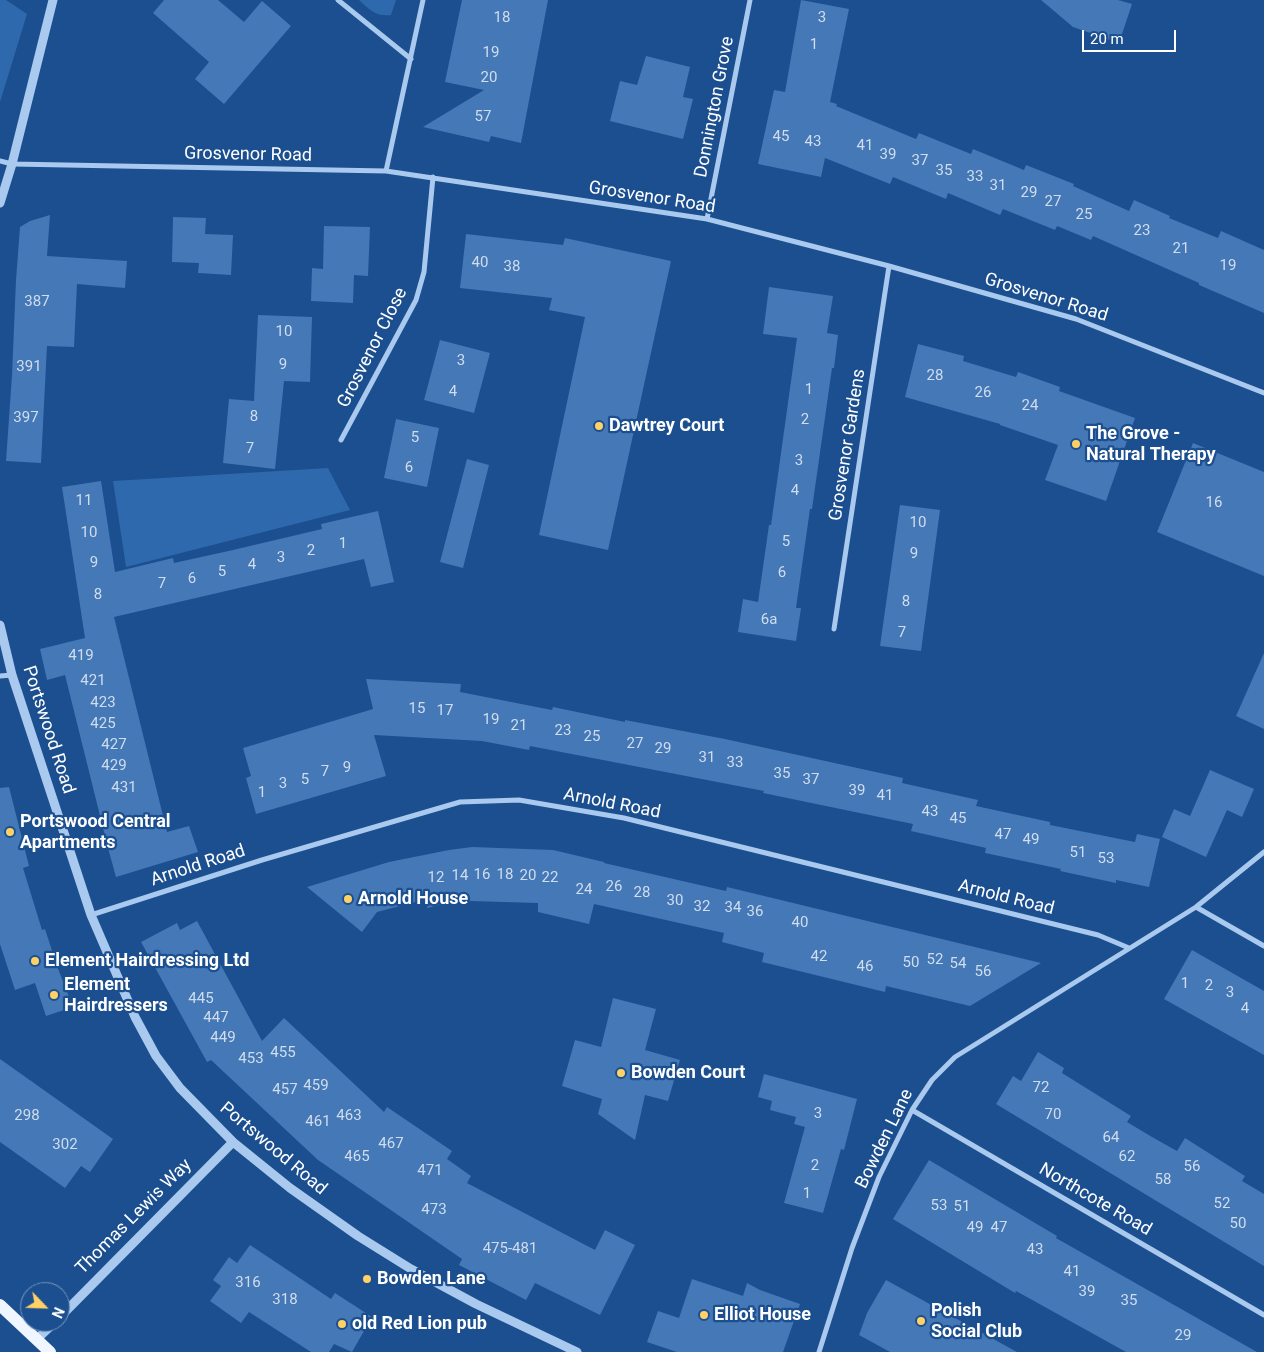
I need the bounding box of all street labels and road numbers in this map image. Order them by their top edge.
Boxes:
street label: Donnington Grove [691,35,739,179]
street label: Grosvenor Road [184,143,312,167]
street label: Grosvenor Road [587,177,717,219]
street label: Grosvenor Road [982,269,1110,327]
street label: Grosvenor Close [333,284,413,412]
street label: Grosvenor Gardens [825,367,871,523]
street label: Portswood Road [17,663,79,797]
street label: Arnold Road [562,784,662,824]
street label: Arnold Road [148,841,248,891]
street label: Arnold Road [956,876,1056,920]
street label: Bowden Lane [852,1086,918,1192]
street label: Portswood Road [215,1098,331,1200]
street label: Thomas Lewis Way [72,1155,196,1279]
street label: Northcote Road [1035,1159,1155,1241]

